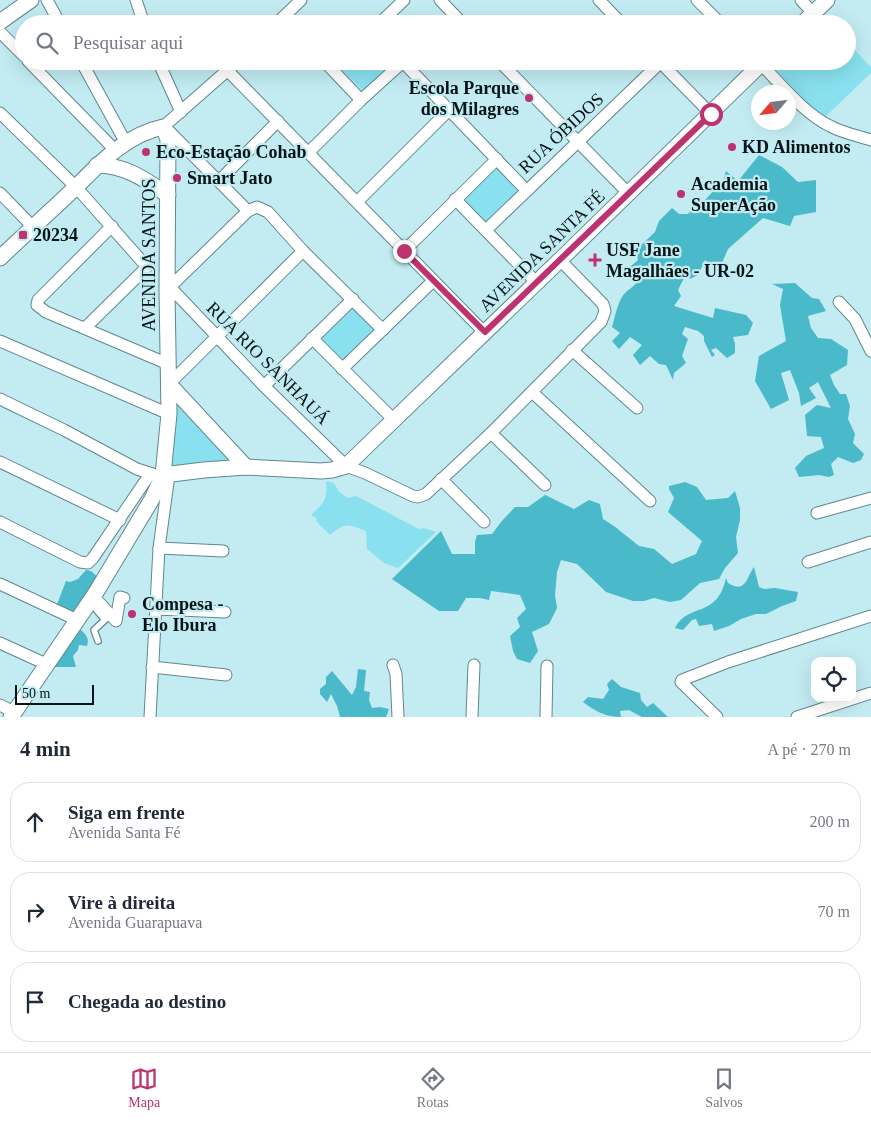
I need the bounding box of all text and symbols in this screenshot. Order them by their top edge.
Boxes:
search box [15,15,856,70]
icon: search [33,29,61,57]
text: Pesquisar aqui [73,32,183,53]
place label: Escola Parque dos Milagres [409,78,519,119]
north arrow [751,85,796,130]
street label: RUA ÓBIDOS [514,88,608,177]
marker: Escola Parque dos Milagres [523,92,535,104]
route start [700,103,723,126]
place label: KD Alimentos [742,137,851,157]
marker: KD Alimentos [726,141,738,153]
place label: Eco-Estação Cohab [156,142,307,162]
marker: Eco-Estação Cohab [140,146,152,158]
place label: Smart Jato [187,168,272,188]
marker: Smart Jato [171,172,183,184]
place label: Academia SuperAção [691,174,776,215]
street label: AVENIDA SANTOS [139,179,159,331]
street label: AVENIDA SANTA FÉ [475,185,609,316]
marker: Academia SuperAção [675,188,687,200]
place label: 20234 [33,225,78,245]
marker: 20234 [17,229,29,241]
route end [393,240,416,263]
place label: USF Jane Magalhães - UR-02 [606,240,754,281]
marker: USF Jane Magalhães - UR-02 [588,253,602,267]
street label: RUA RIO SANHAUÁ [203,297,334,428]
place label: Compesa - Elo Ibura [142,594,224,635]
marker: Compesa - Elo Ibura [126,608,138,620]
map controls [811,657,856,702]
button: locate [811,657,856,702]
scale bar [15,682,94,705]
text: 50 m [22,686,50,701]
text: 4 min [20,737,71,761]
text: A pé · 270 m [767,741,851,758]
text: Siga em frente [68,802,185,823]
icon: ahead [21,808,49,836]
text: 200 m [810,813,850,830]
text: Avenida Santa Fé [68,824,181,841]
text: Vire à direita [68,892,175,913]
icon: right [21,898,49,926]
text: 70 m [818,903,850,920]
text: Avenida Guarapuava [68,914,202,931]
icon: arrive [21,988,49,1016]
text: Chegada ao destino [68,991,226,1012]
tab: Mapa [128,1065,160,1111]
tab: Rotas [417,1065,449,1111]
tab: Salvos [705,1065,743,1111]

